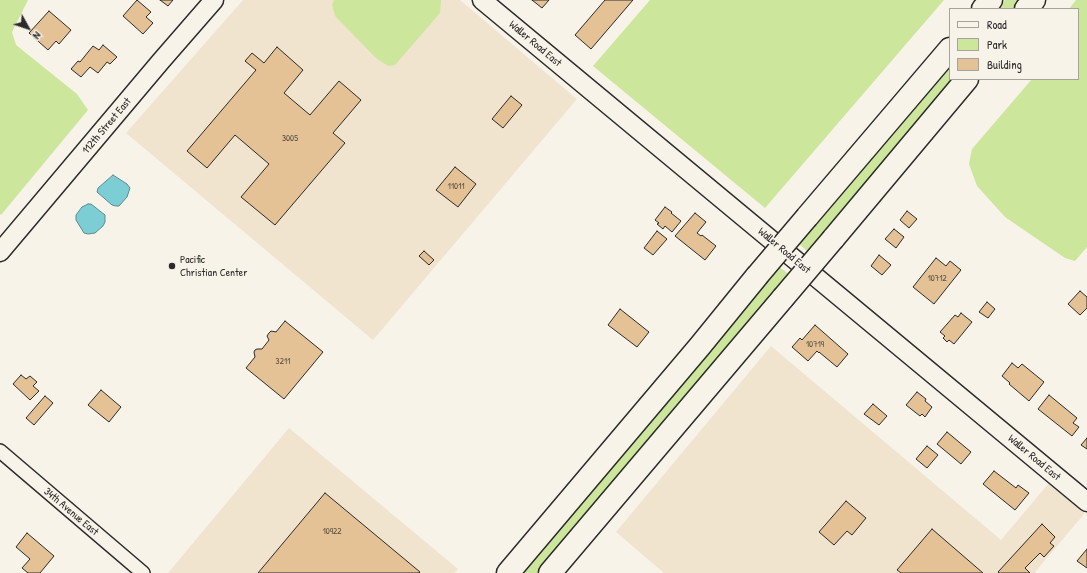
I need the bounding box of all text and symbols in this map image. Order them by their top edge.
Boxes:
north arrow [8,8,48,48]
legend [949,8,1079,80]
text: Road [987,16,1007,33]
street label: Waller Road East [506,18,564,70]
text: N [30,29,44,42]
text: Park [987,36,1007,53]
text: Building [987,56,1022,73]
street label: 112th Street East [80,95,134,157]
house number: 3005 [282,134,298,144]
house number: 11011 [447,182,465,192]
street label: Waller Road East [755,225,813,277]
place label: Pacific Christian Center [180,253,247,279]
marker: Pacific Christian Center [167,261,177,271]
house number: 10712 [927,274,947,284]
house number: 10719 [806,340,824,350]
house number: 3211 [276,357,290,367]
street label: Waller Road East [1005,432,1063,484]
street label: 34th Avenue East [41,485,101,539]
house number: 10922 [322,527,342,537]

